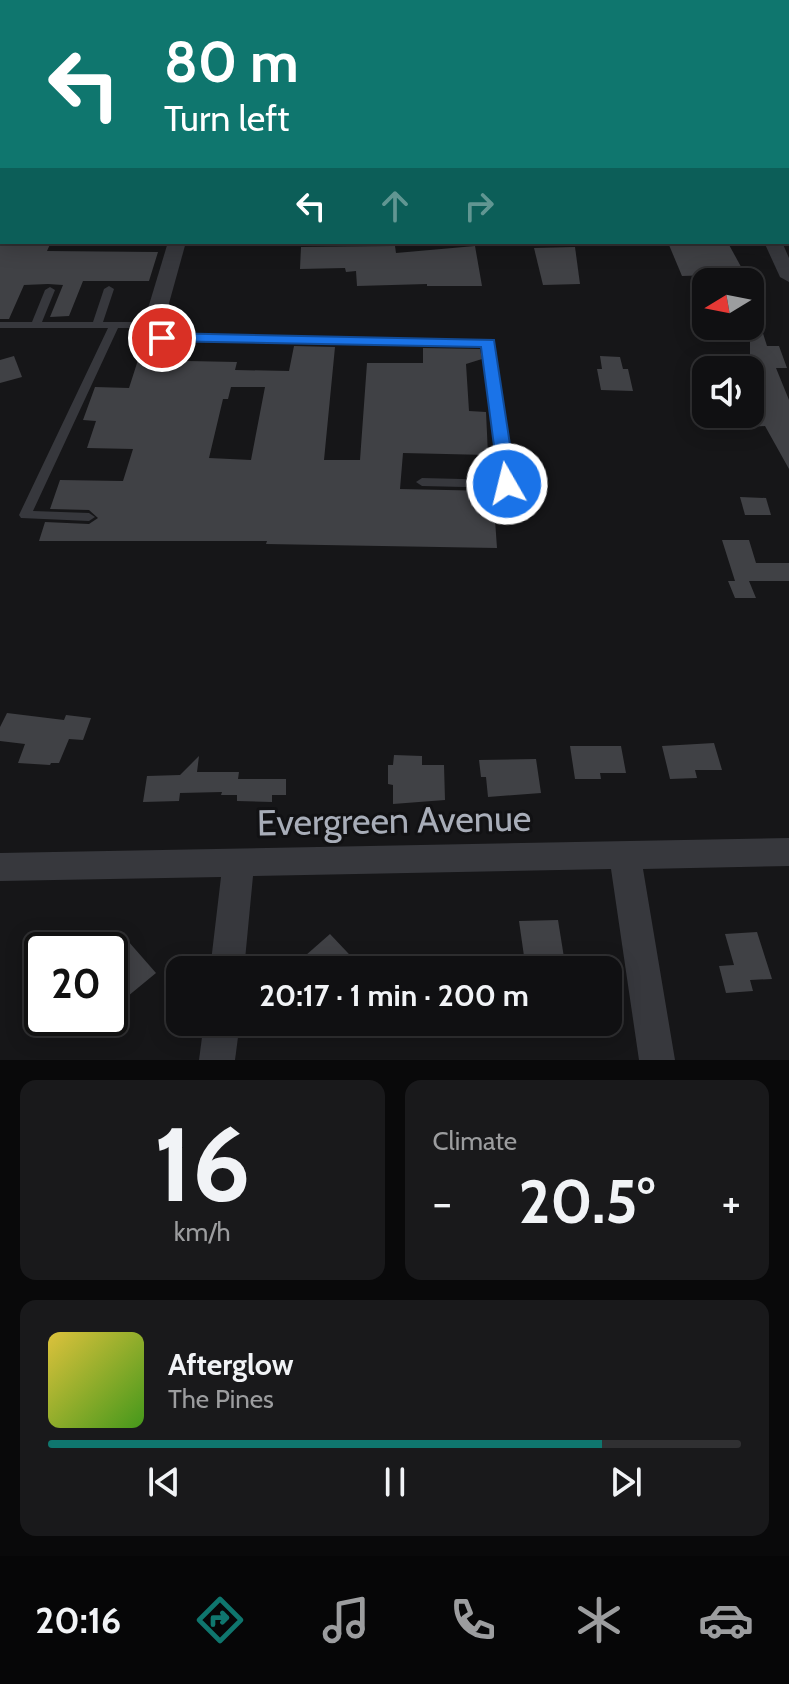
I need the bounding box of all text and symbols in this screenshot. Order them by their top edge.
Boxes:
text: 80 m [164,28,299,96]
icon: left [32,32,136,136]
text: Turn left [164,96,289,140]
icon: left [289,184,333,228]
icon: ahead [373,184,417,228]
icon: right [457,184,501,228]
north arrow [692,268,764,340]
map controls [692,268,764,428]
pin [128,304,196,372]
icon: arrive [140,316,184,360]
button: sound [692,356,764,428]
position arrow [465,442,549,526]
street label: Evergreen Avenue [256,796,532,844]
speed limit sign: 20 [24,932,128,1036]
text: 20:17 · 1 min · 200 m [259,977,529,1014]
text: 16 [154,1101,251,1227]
text: Climate [433,1125,517,1157]
text: 20.5° [519,1165,655,1238]
text: − [433,1176,452,1229]
text: + [722,1176,741,1229]
text: km/h [174,1216,231,1248]
text: Afterglow [168,1346,294,1383]
text: The Pines [168,1383,274,1415]
icon: previous [142,1460,186,1504]
icon: pause [373,1460,417,1504]
icon: next [604,1460,648,1504]
icon: directions [192,1592,248,1648]
icon: music [318,1592,374,1648]
icon: phone [445,1592,501,1648]
icon: climate [571,1592,627,1648]
icon: car [698,1592,754,1648]
text: 20:16 [35,1598,121,1642]

